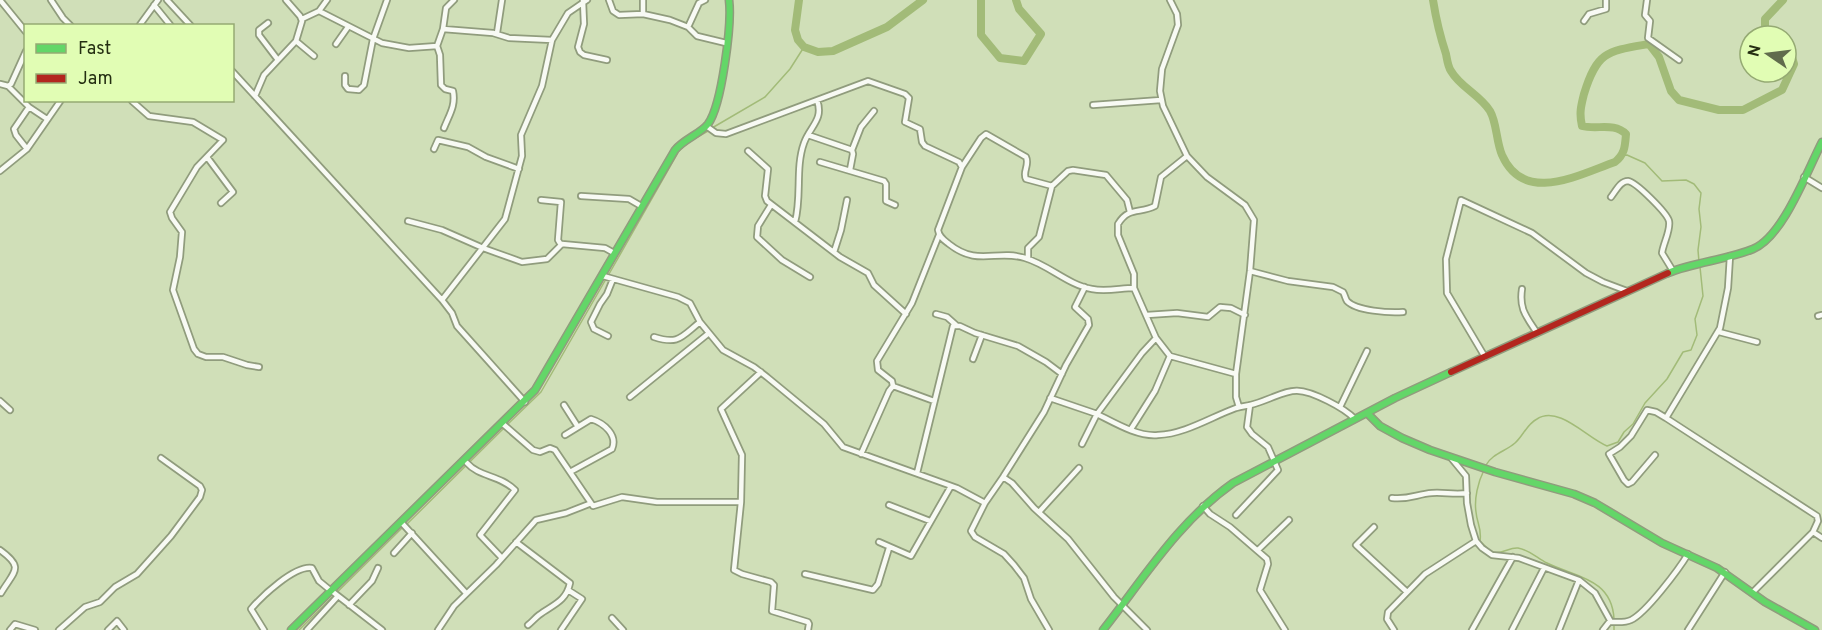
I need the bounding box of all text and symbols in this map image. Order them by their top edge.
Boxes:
legend [24,24,234,102]
north arrow [1738,24,1798,84]
text: Fast [78,38,111,61]
text: N [1744,43,1766,59]
text: Jam [78,68,113,91]

